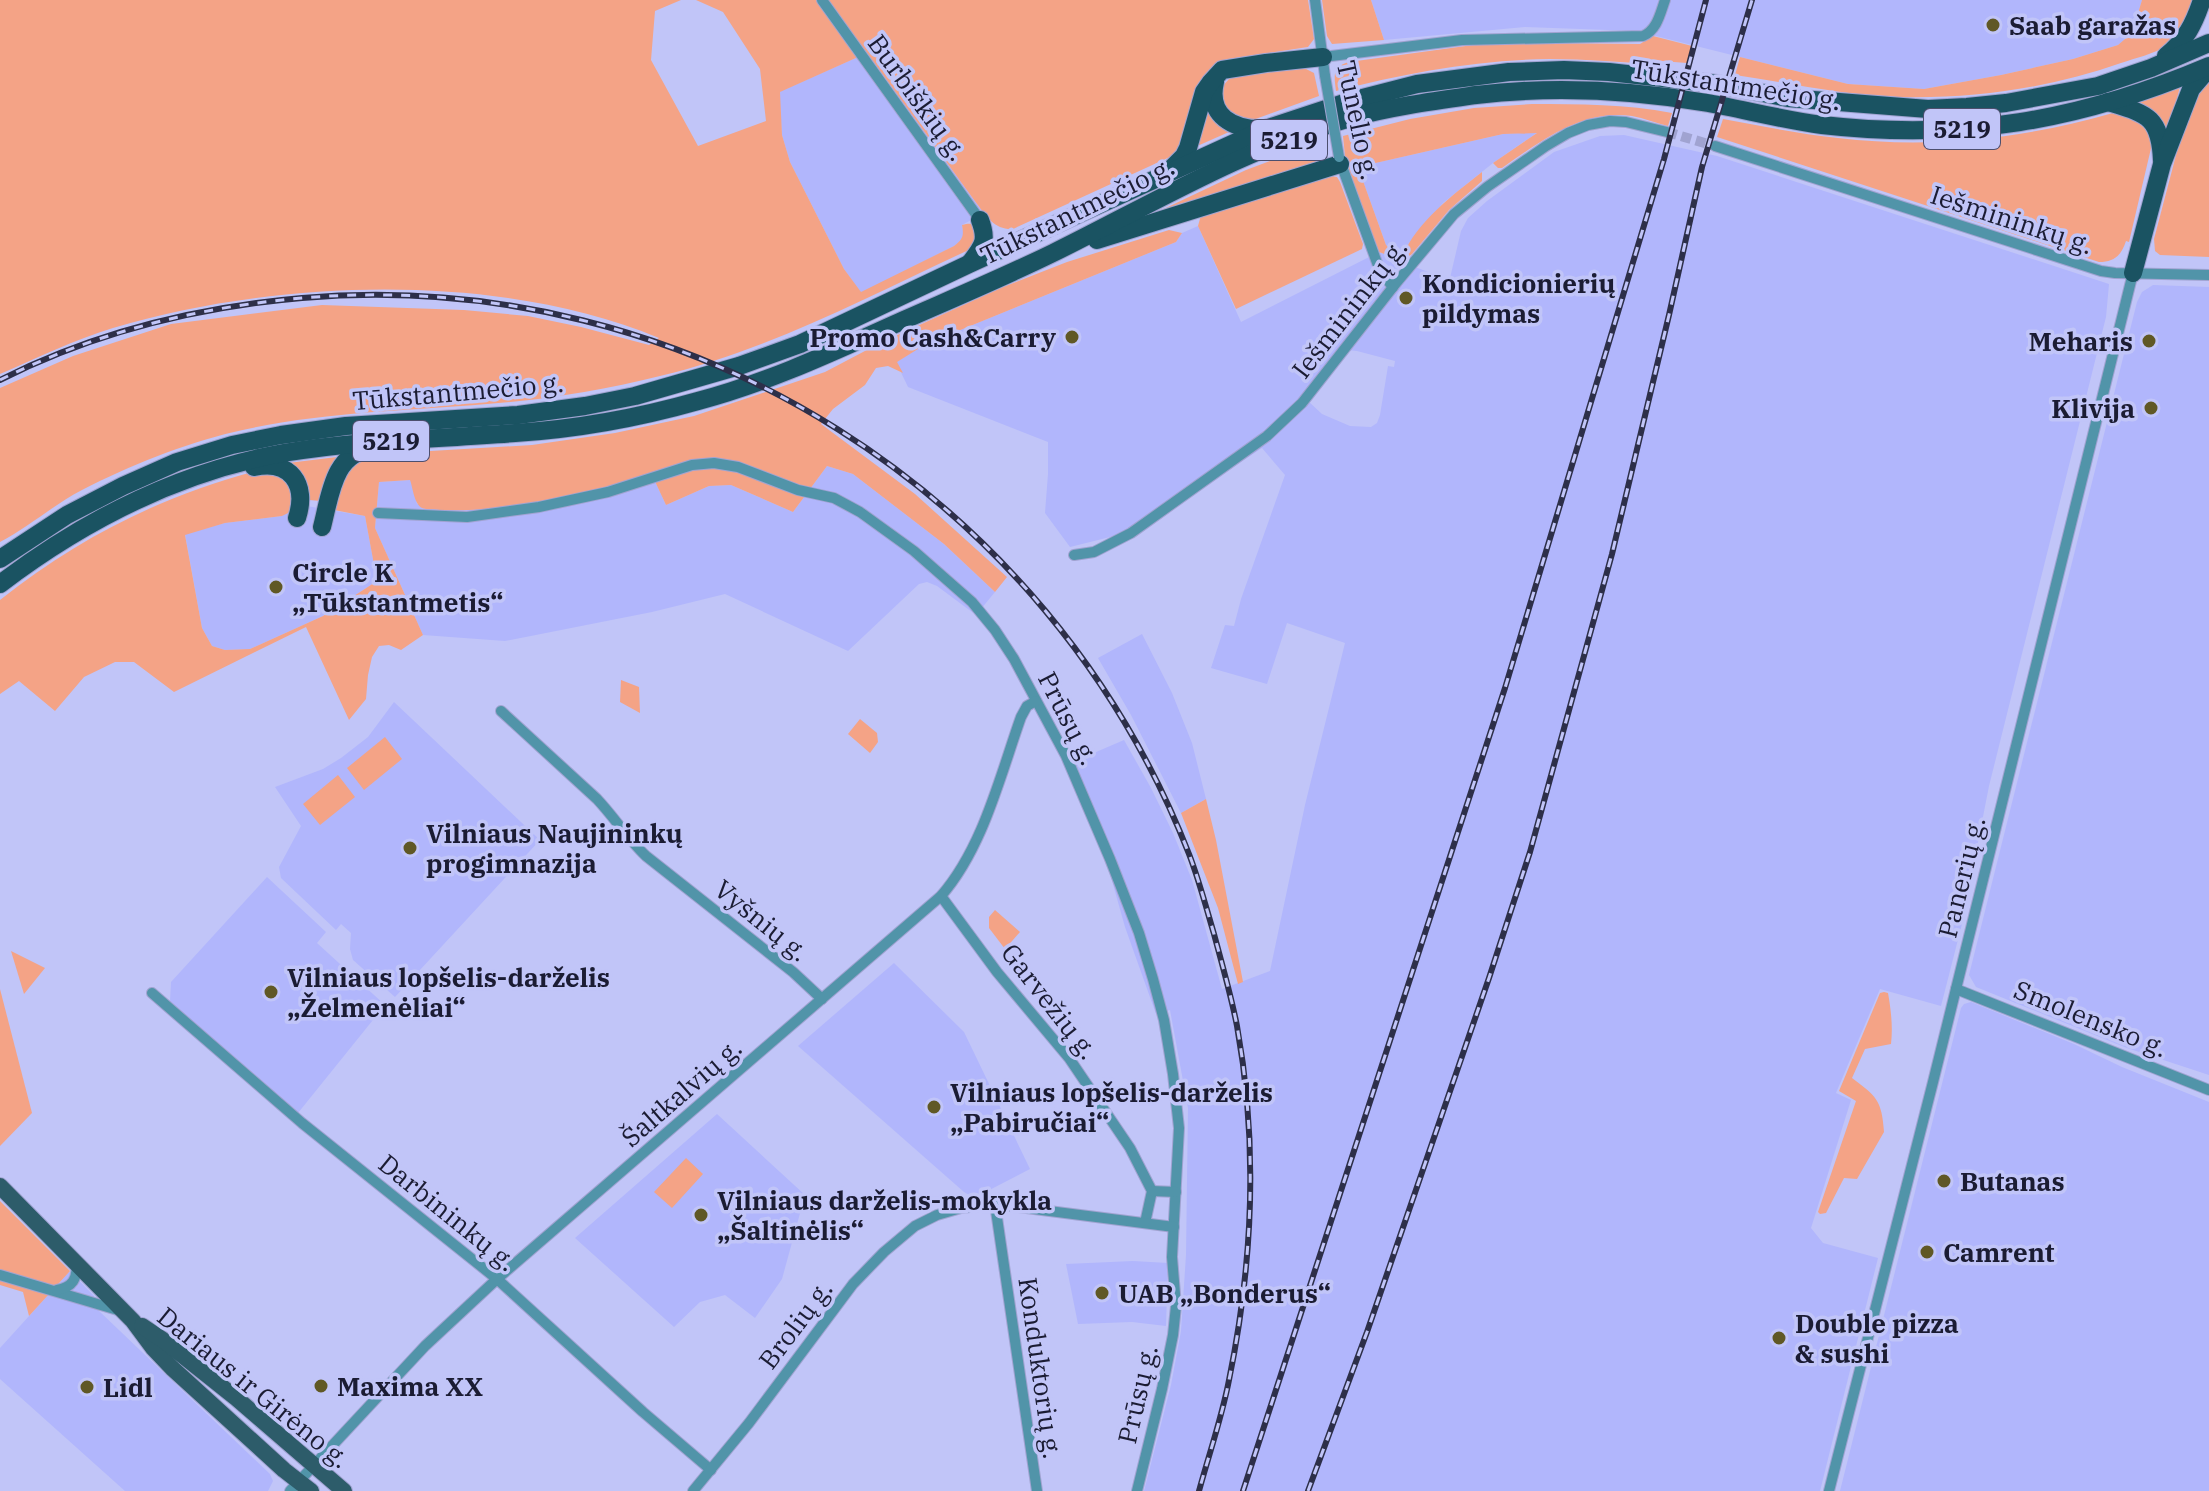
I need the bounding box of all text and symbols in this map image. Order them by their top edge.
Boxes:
place label: Saab garažas [2009,8,2176,42]
marker: Saab garažas [1984,16,2002,34]
street label: Burbiškių g. [861,27,975,167]
street label: Tūkstantmečio g. [1629,51,1843,117]
street label: Tunelio g. [1330,57,1388,183]
road number: 5219 [1924,109,2000,149]
road number: 5219 [1251,120,1327,160]
street label: Tūkstantmečio g. [974,148,1180,272]
street label: Iešmininkų g. [1927,177,2097,261]
street label: Iešmininkų g. [1284,231,1414,385]
place label: Kondicionierių pildymas [1422,266,1615,330]
marker: Kondicionierių pildymas [1397,289,1415,307]
place label: Promo Cash&Carry [810,320,1056,354]
place label: Meharis [2028,324,2133,358]
marker: Promo Cash&Carry [1063,328,1081,346]
marker: Meharis [2140,332,2158,350]
street label: Tūkstantmečio g. [351,365,565,417]
place label: Klivija [2051,391,2135,425]
marker: Klivija [2142,399,2160,417]
road number: 5219 [353,421,429,461]
place label: Circle K „Tūkstantmetis“ [292,555,503,619]
marker: Circle K „Tūkstantmetis“ [267,578,285,596]
street label: Prūsų g. [1031,666,1107,770]
street label: Panerių g. [1930,813,1992,941]
place label: Vilniaus Naujininkų progimnazija [426,816,683,880]
marker: Vilniaus Naujininkų progimnazija [401,839,419,857]
street label: Vyšnių g. [708,872,816,968]
street label: Garvežių g. [994,936,1106,1066]
place label: Vilniaus lopšelis-darželis „Želmenėliai“ [287,960,610,1024]
street label: Smolensko g. [2009,972,2173,1064]
marker: Vilniaus lopšelis-darželis „Želmenėliai“ [262,983,280,1001]
street label: Šaltkalvių g. [614,1030,748,1154]
place label: Vilniaus lopšelis-darželis „Pabiručiai“ [950,1075,1273,1139]
marker: Vilniaus lopšelis-darželis „Pabiručiai“ [925,1098,943,1116]
street label: Darbininkų g. [372,1146,524,1278]
place label: Butanas [1960,1164,2065,1198]
marker: Butanas [1935,1172,1953,1190]
place label: Vilniaus darželis-mokykla „Šaltinėlis“ [717,1183,1052,1247]
marker: Vilniaus darželis-mokykla „Šaltinėlis“ [692,1206,710,1224]
place label: Camrent [1943,1235,2055,1269]
marker: Camrent [1918,1243,1936,1261]
street label: Brolių g. [750,1273,840,1375]
street label: Konduktorių g. [1011,1275,1071,1461]
place label: UAB „Bonderus“ [1118,1276,1331,1310]
marker: UAB „Bonderus“ [1093,1284,1111,1302]
street label: Dariaus ir Girėno g. [151,1299,357,1475]
place label: Double pizza & sushi [1795,1306,1959,1370]
marker: Double pizza & sushi [1770,1329,1788,1347]
street label: Prūsų g. [1109,1341,1165,1447]
place label: Maxima XX [337,1369,483,1403]
place label: Lidl [103,1370,153,1404]
marker: Maxima XX [312,1377,330,1395]
marker: Lidl [78,1378,96,1396]

